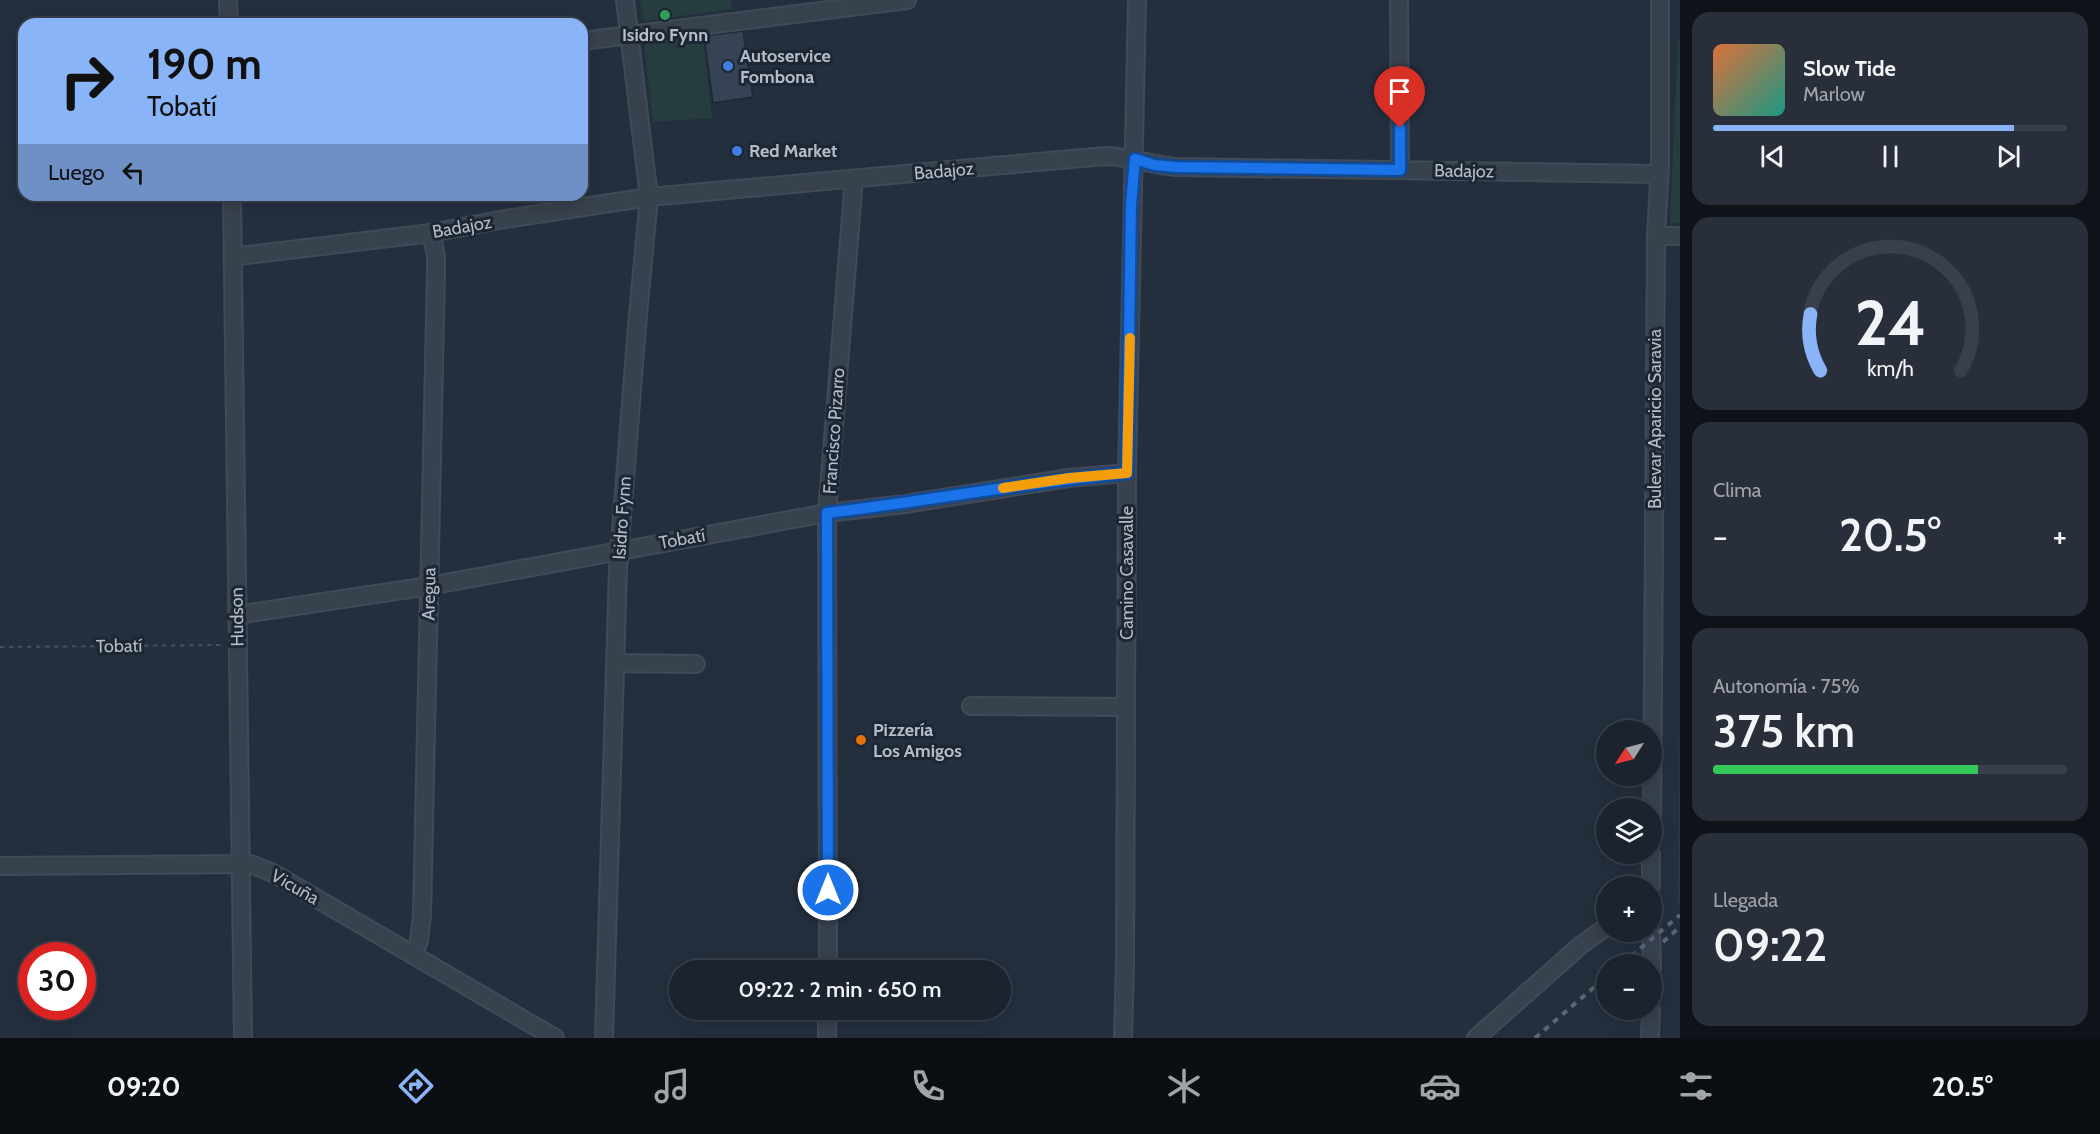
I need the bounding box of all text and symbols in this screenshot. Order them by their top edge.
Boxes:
marker: Isidro Fynn [658,8,672,22]
place label: Isidro Fynn [622,24,708,46]
text: 190 m [147,38,262,90]
icon: right [48,42,126,120]
place label: Autoservice Fombona [740,45,831,88]
text: Slow Tide [1803,55,1896,82]
marker: Autoservice Fombona [721,59,735,73]
pin [1374,66,1425,128]
icon: arrive [1383,75,1416,108]
text: Marlow [1803,82,1865,106]
text: Tobatí [147,90,217,123]
place label: Red Market [749,140,837,162]
icon: previous [1756,140,1789,173]
icon: pause [1874,140,1907,173]
icon: next [1992,140,2025,173]
marker: Red Market [730,144,744,158]
icon: left [117,156,150,189]
street label: Badajoz [913,157,975,185]
text: Luego [48,159,105,186]
street label: Badajoz [1434,159,1495,183]
street label: Badajoz [431,211,494,243]
text: 24 [1854,285,1926,361]
street label: Bulevar Aparicio Saravia [1644,329,1666,509]
text: km/h [1867,355,1913,381]
street label: Francisco Pizarro [819,367,849,495]
street label: Isidro Fynn [608,476,636,560]
text: Clima [1713,478,1761,502]
street label: Camino Casavalle [1116,506,1138,640]
text: 20.5° [1839,508,1941,562]
text: − [1713,516,1728,556]
text: + [2052,516,2067,556]
street label: Tobatí [657,524,707,554]
street label: Aregua [418,567,440,621]
street label: Hudson [225,587,249,647]
street label: Tobatí [96,635,143,657]
text: Autonomía · 75% [1713,674,1859,698]
text: 375 km [1713,704,1855,758]
place label: Pizzería Los Amigos [873,719,962,762]
north arrow [1596,720,1662,786]
map controls [1596,720,1662,1020]
marker: Pizzería Los Amigos [854,733,868,747]
button: layers [1596,798,1662,864]
position arrow [796,858,860,922]
street label: Vicuña [267,864,323,910]
button: + [1596,876,1662,942]
text: Llegada [1713,888,1778,912]
text: 09:22 [1713,918,1827,972]
speed limit sign: 30 [18,942,96,1020]
button: − [1596,954,1662,1020]
text: 09:22 · 2 min · 650 m [739,976,941,1003]
icon: directions [395,1065,437,1107]
icon: music [651,1065,693,1107]
icon: phone [907,1065,949,1107]
icon: climate [1163,1065,1205,1107]
icon: car [1419,1065,1461,1107]
icon: filters [1675,1065,1717,1107]
text: 09:20 [107,1070,181,1103]
text: 20.5° [1932,1070,1993,1103]

